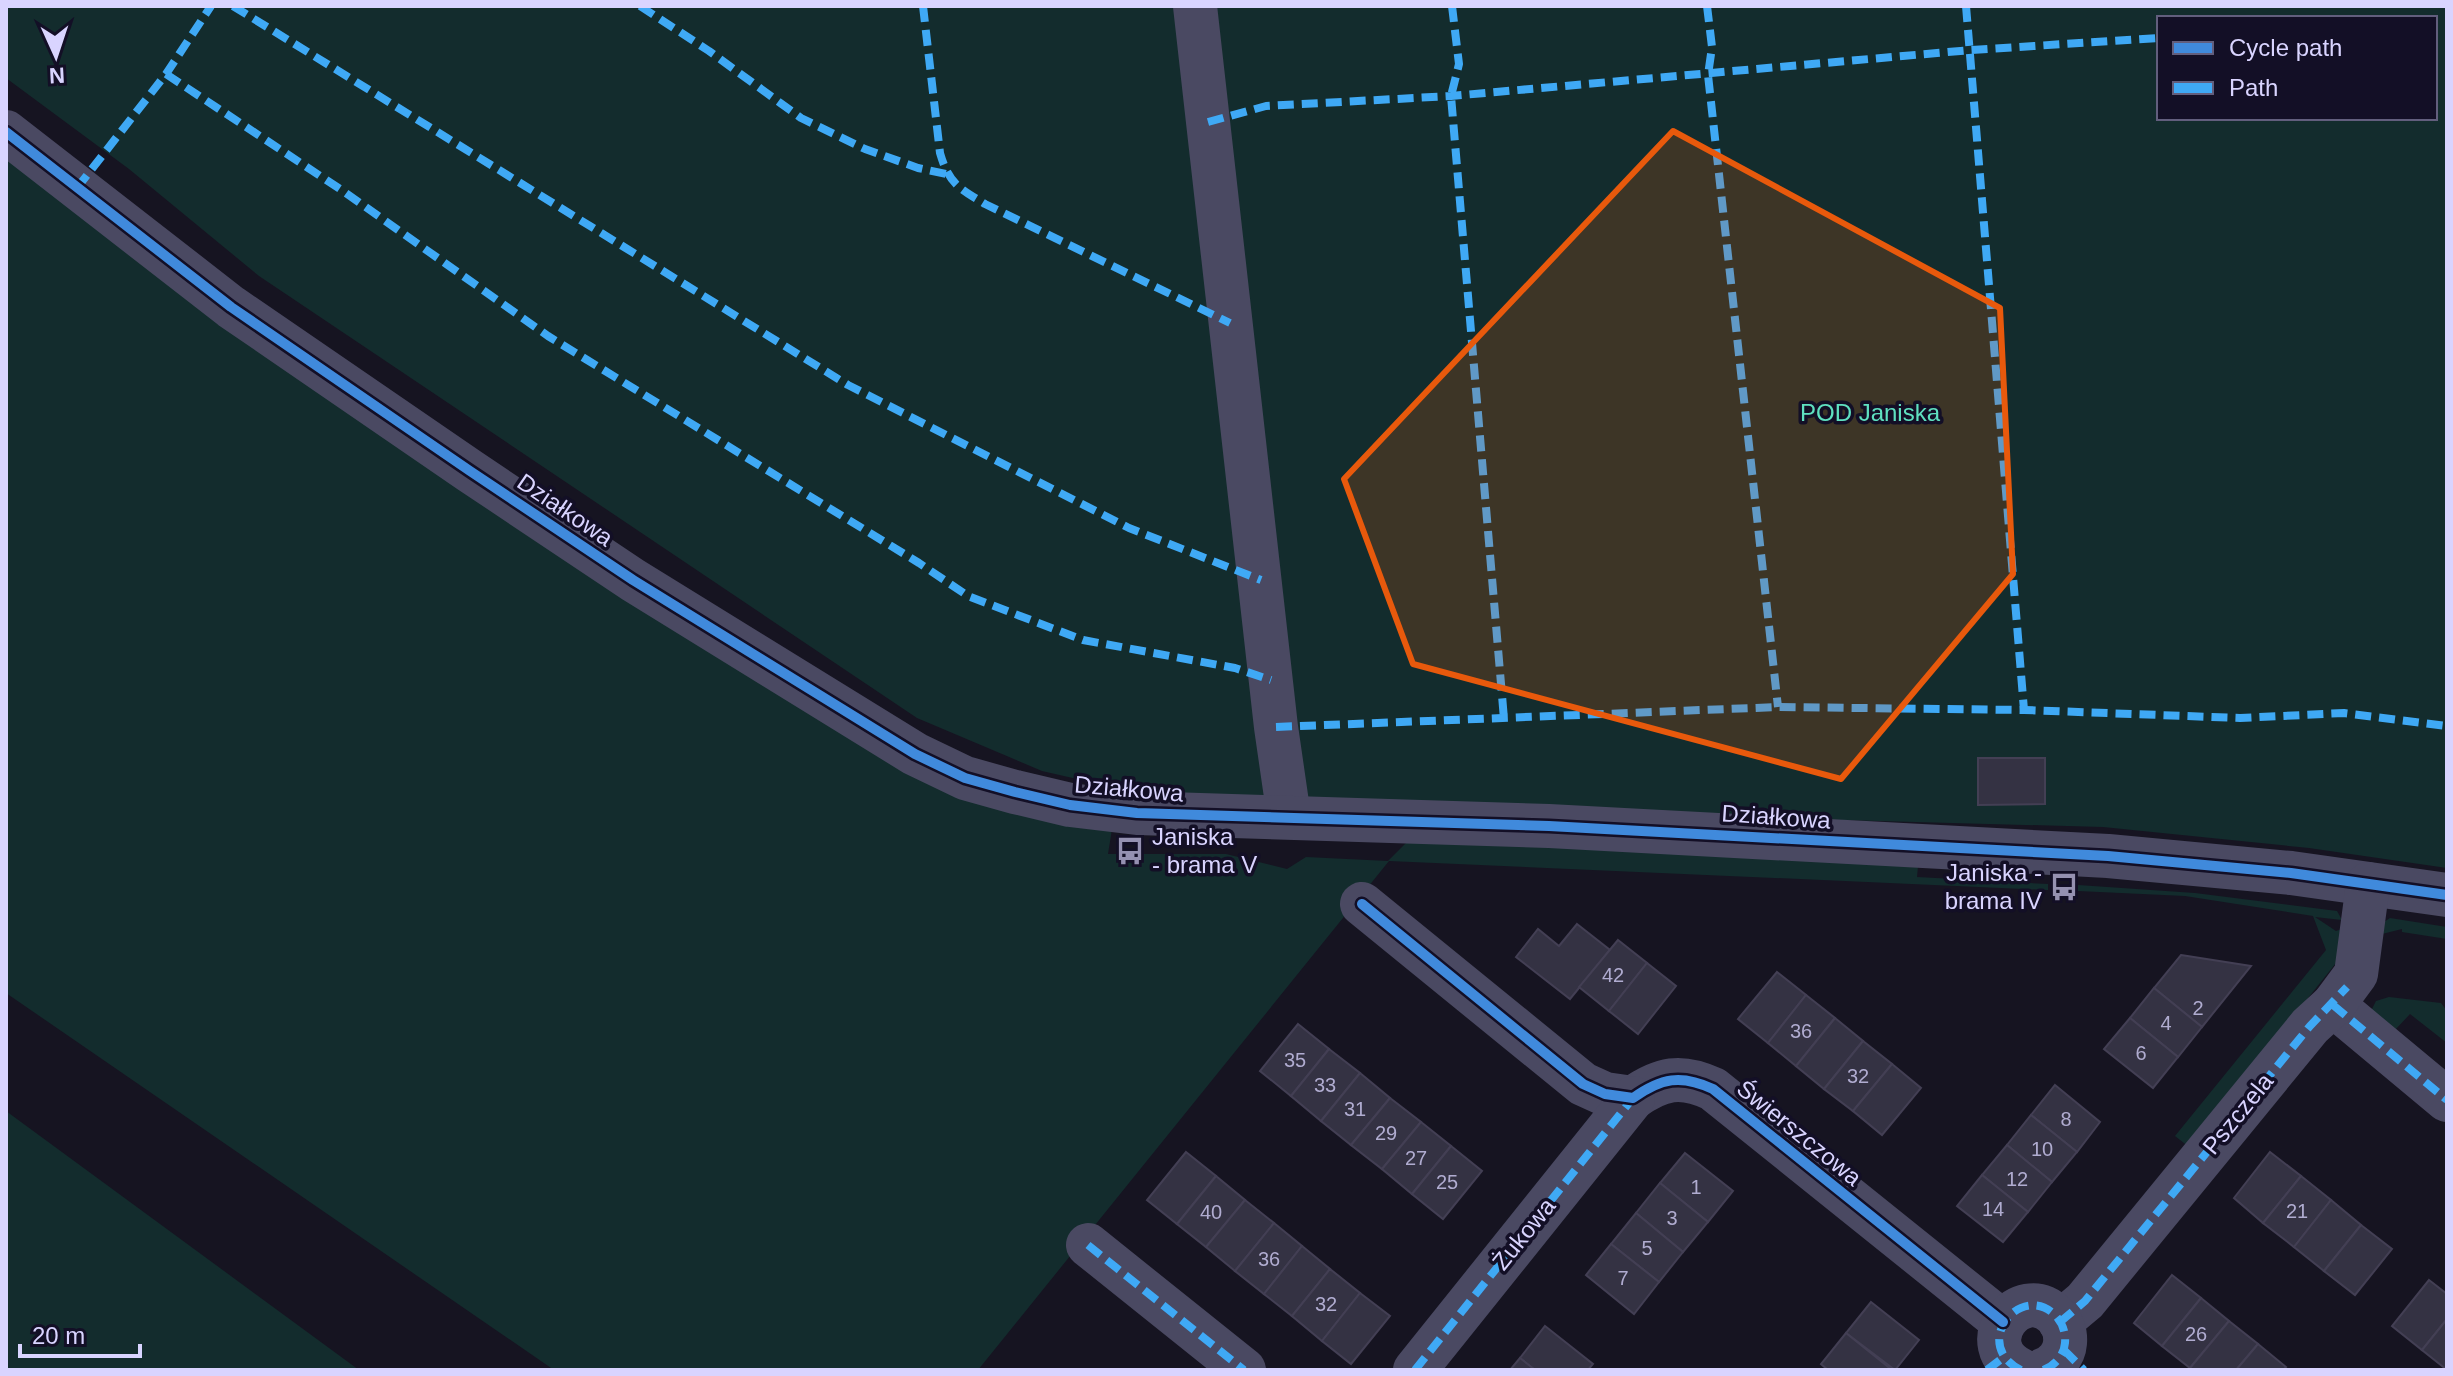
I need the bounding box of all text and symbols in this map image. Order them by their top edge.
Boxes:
north arrow [16,16,96,96]
legend [2157,16,2437,120]
text: Cycle path [2229,34,2342,61]
text: N [48,63,66,88]
text: Path [2229,74,2278,101]
park label: POD Janiska [1800,399,1941,426]
street label: Działkowa [512,468,619,552]
street label: Działkowa [1073,770,1185,807]
street label: Działkowa [1721,799,1832,834]
place label: Janiska - brama V [1152,823,1257,878]
bus stop icon: Janiska - brama V [1115,836,1145,866]
place label: Janiska - brama IV [1945,859,2042,914]
bus stop icon: Janiska - brama IV [2049,872,2079,902]
house number: 42 [1602,964,1624,986]
house number: 2 [2192,997,2204,1019]
house number: 4 [2160,1012,2172,1034]
house number: 36 [1790,1020,1812,1042]
house number: 6 [2135,1042,2147,1064]
house number: 35 [1284,1049,1306,1071]
house number: 32 [1847,1065,1869,1087]
street label: Pszczela [2197,1067,2279,1160]
house number: 33 [1314,1074,1336,1096]
street label: Świerszczowa [1732,1074,1867,1191]
house number: 31 [1344,1098,1366,1120]
house number: 8 [2060,1108,2072,1130]
house number: 29 [1375,1122,1397,1144]
house number: 10 [2031,1138,2053,1160]
house number: 27 [1405,1147,1427,1169]
house number: 12 [2006,1168,2028,1190]
house number: 25 [1436,1171,1458,1193]
house number: 1 [1690,1176,1702,1198]
street label: Żukowa [1487,1192,1561,1275]
house number: 14 [1982,1198,2004,1220]
house number: 21 [2286,1200,2308,1222]
house number: 40 [1200,1201,1222,1223]
house number: 3 [1666,1207,1678,1229]
house number: 5 [1641,1237,1653,1259]
house number: 36 [1258,1248,1280,1270]
house number: 7 [1617,1267,1629,1289]
house number: 32 [1315,1293,1337,1315]
scale bar [20,1308,140,1358]
text: 20 m [32,1322,85,1349]
house number: 26 [2185,1323,2207,1345]

